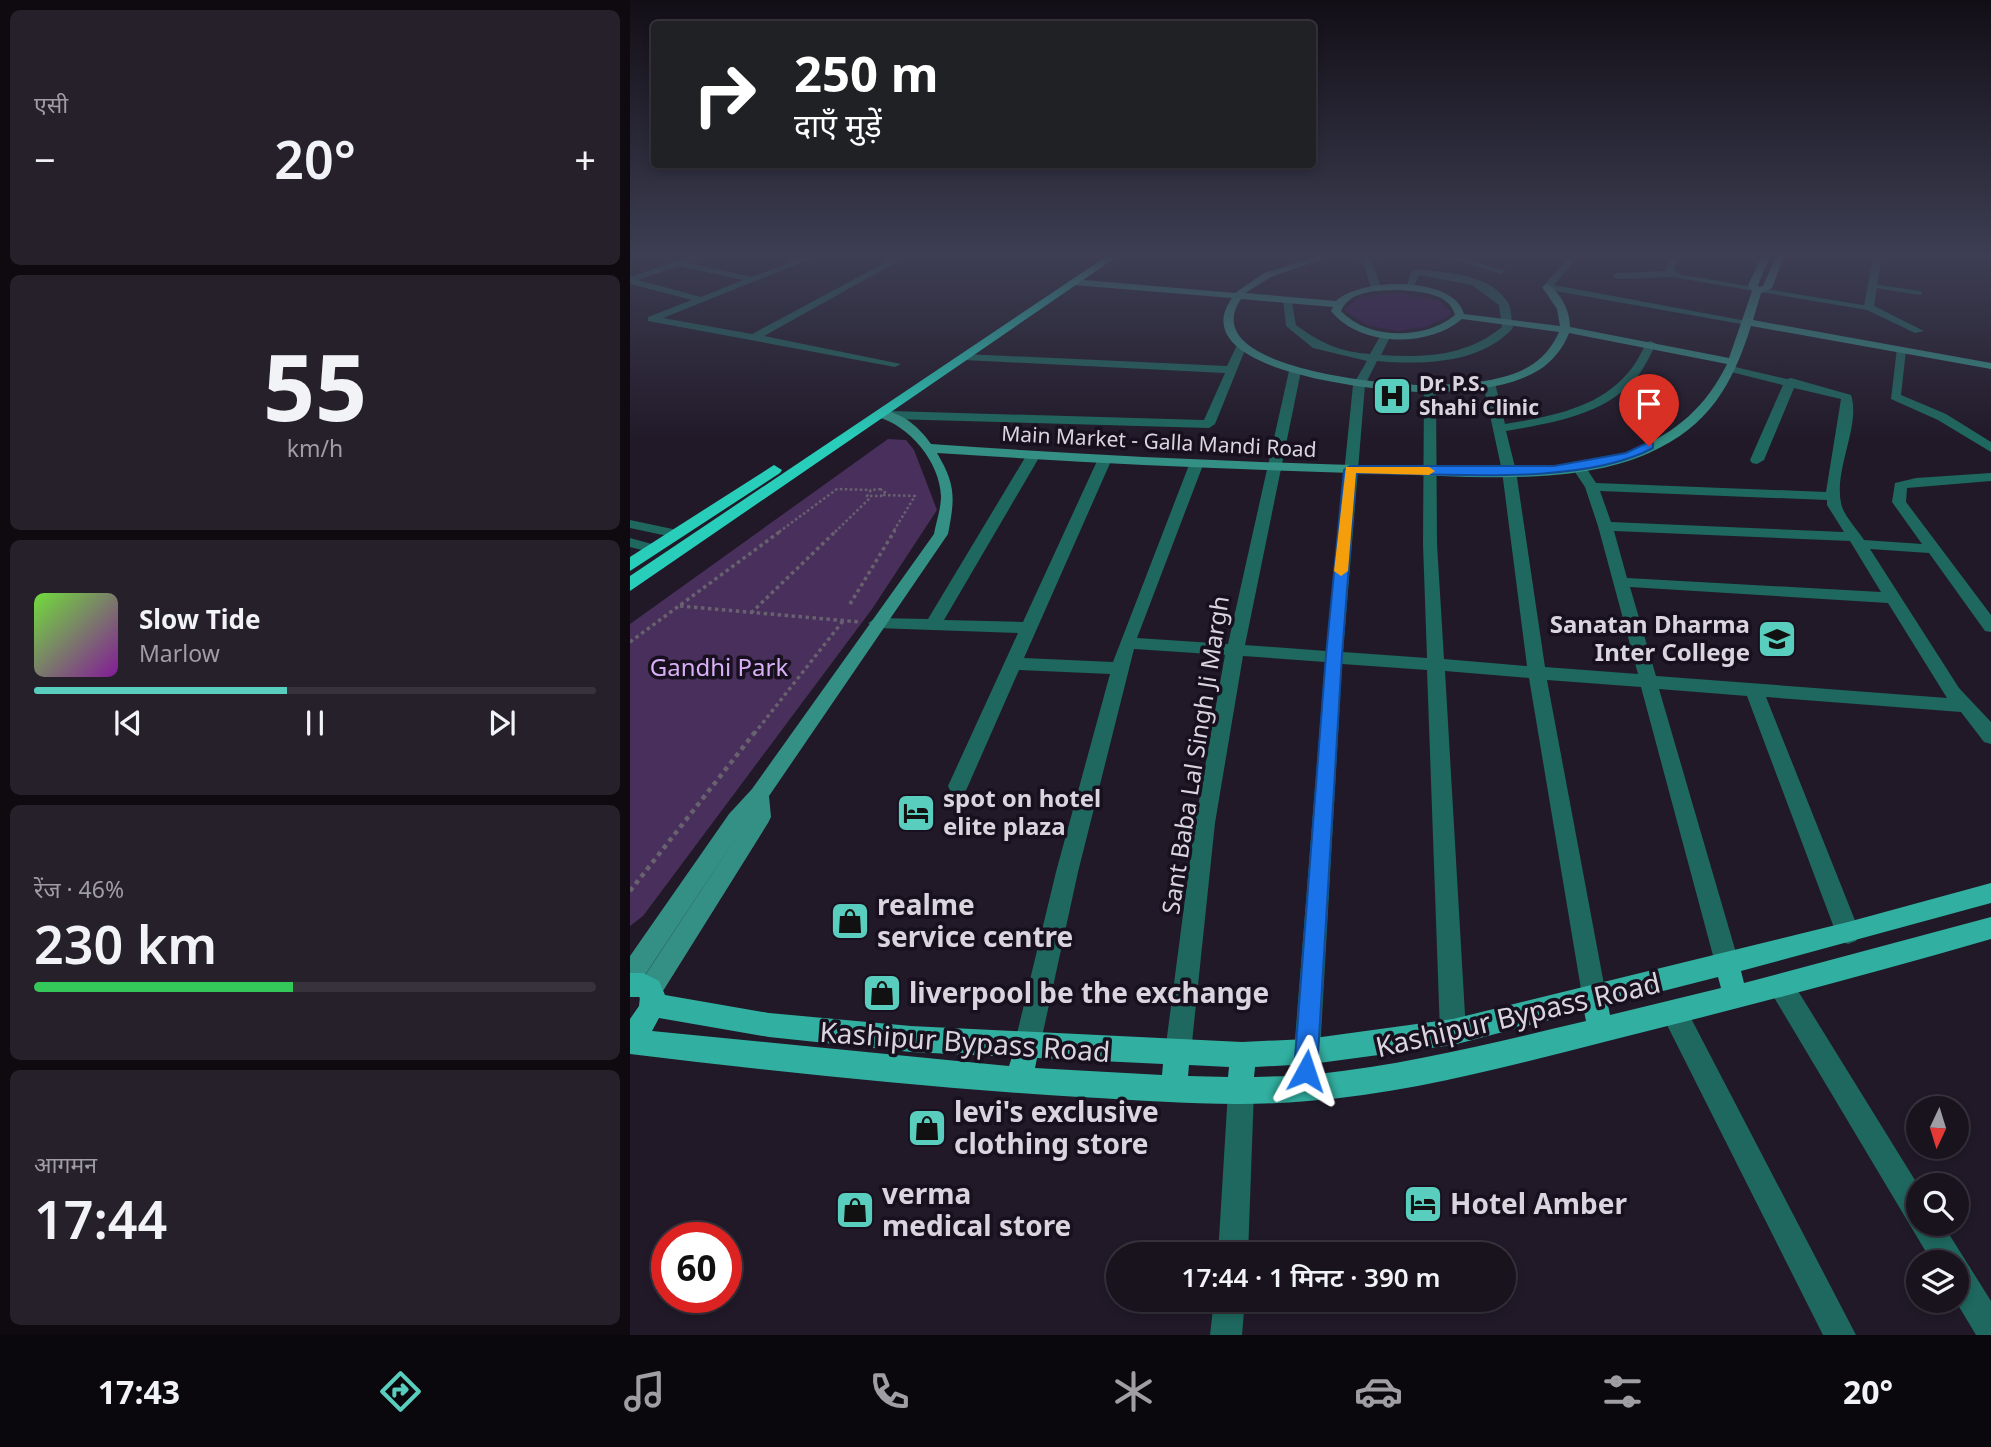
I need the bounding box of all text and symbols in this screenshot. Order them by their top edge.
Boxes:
text: 250 m [794,40,939,106]
icon: right [679,49,770,140]
text: एसी [34,88,68,120]
text: दाएँ मुड़ें [794,103,882,146]
text: 20° [274,123,356,194]
text: − [34,133,56,185]
text: + [574,133,596,185]
text: 55 [263,324,367,448]
place label: Dr. P.S. Shahi Clinic [1419,369,1539,421]
pin [1619,374,1679,446]
hospital icon: Dr. P.S. Shahi Clinic [1371,375,1413,417]
icon: arrive [1630,385,1668,423]
street label: Main Market - Galla Mandi Road [1001,419,1317,463]
text: km/h [287,432,343,464]
street label: Sant Baba Lal Singh Ji Margh [1153,593,1236,916]
text: Slow Tide [139,601,261,637]
place label: Sanatan Dharma Inter College [1550,607,1750,668]
school or university icon: Sanatan Dharma Inter College [1756,618,1798,660]
text: Marlow [139,637,220,669]
park label: Gandhi Park [650,650,788,683]
icon: previous [109,704,147,742]
icon: pause [296,704,334,742]
icon: next [483,704,521,742]
place label: spot on hotel elite plaza [943,781,1101,842]
hotel icon: spot on hotel elite plaza [895,792,937,834]
text: रेंज · 46% [34,873,124,905]
place label: realme service centre [877,885,1073,955]
shop icon: realme service centre [829,900,871,942]
text: 230 km [34,908,217,979]
street label: Kashipur Bypass Road [1372,963,1664,1065]
shop icon: liverpool be the exchange [861,972,903,1014]
place label: liverpool be the exchange [909,973,1269,1011]
street label: Kashipur Bypass Road [819,1012,1112,1070]
position arrow [1269,1034,1343,1108]
place label: levi's exclusive clothing store [954,1092,1159,1162]
north arrow [1906,1096,1969,1158]
map controls [1906,1096,1969,1313]
shop icon: levi's exclusive clothing store [906,1107,948,1149]
text: आगमन [34,1148,97,1180]
button: search [1906,1173,1969,1236]
place label: verma medical store [882,1174,1071,1244]
text: 17:44 [34,1183,167,1254]
hotel icon: Hotel Amber [1402,1183,1444,1225]
place label: Hotel Amber [1450,1184,1628,1222]
shop icon: verma medical store [834,1189,876,1231]
speed limit sign: 60 [651,1222,742,1313]
button: layers [1906,1250,1969,1313]
text: 17:44 · 1 मिनट · 390 m [1182,1259,1440,1295]
icon: directions [376,1367,425,1416]
icon: music [620,1367,669,1416]
icon: phone [865,1367,914,1416]
icon: climate [1109,1367,1158,1416]
icon: car [1354,1367,1403,1416]
icon: filters [1598,1367,1647,1416]
text: 17:43 [98,1370,180,1413]
text: 20° [1843,1370,1893,1413]

